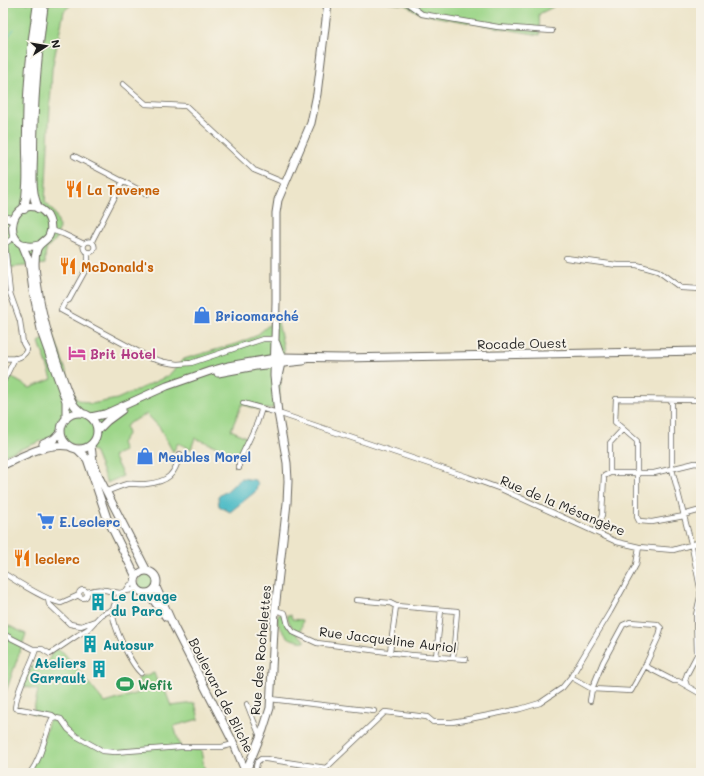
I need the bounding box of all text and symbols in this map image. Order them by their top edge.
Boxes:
north arrow [26,26,66,66]
text: N [48,38,64,49]
restaurant icon: La Taverne [64,179,84,199]
place label: La Taverne [87,181,160,198]
restaurant icon: McDonald's [58,256,78,276]
place label: McDonald's [81,258,154,275]
shop icon: Bricomarché [192,305,212,325]
place label: Bricomarché [215,307,299,324]
street label: Rocade Ouest [477,334,567,352]
hotel icon: Brit Hotel [67,343,87,363]
place label: Brit Hotel [90,345,156,362]
shop icon: Meubles Morel [135,446,155,466]
place label: Meubles Morel [158,448,251,465]
street label: Rue de la Mésangère [498,471,628,539]
supermarket icon: E.Leclerc [36,511,56,531]
place label: E.Leclerc [59,513,120,530]
restaurant icon: leclerc [12,548,32,568]
place label: leclerc [35,550,80,567]
street label: Rue des Rochelettes [246,584,274,716]
place label: Le Lavage du Parc [111,587,177,619]
building icon: Le Lavage du Parc [88,592,108,612]
street label: Rue Jacqueline Auriol [318,622,458,656]
building icon: Autosur [80,634,100,654]
street label: Boulevard de Bliche [186,635,258,755]
place label: Autosur [103,636,154,653]
place label: Ateliers Garrault [30,654,86,686]
building icon: Ateliers Garrault [89,659,109,679]
sports icon: Wefit [115,674,135,694]
place label: Wefit [138,676,173,693]

